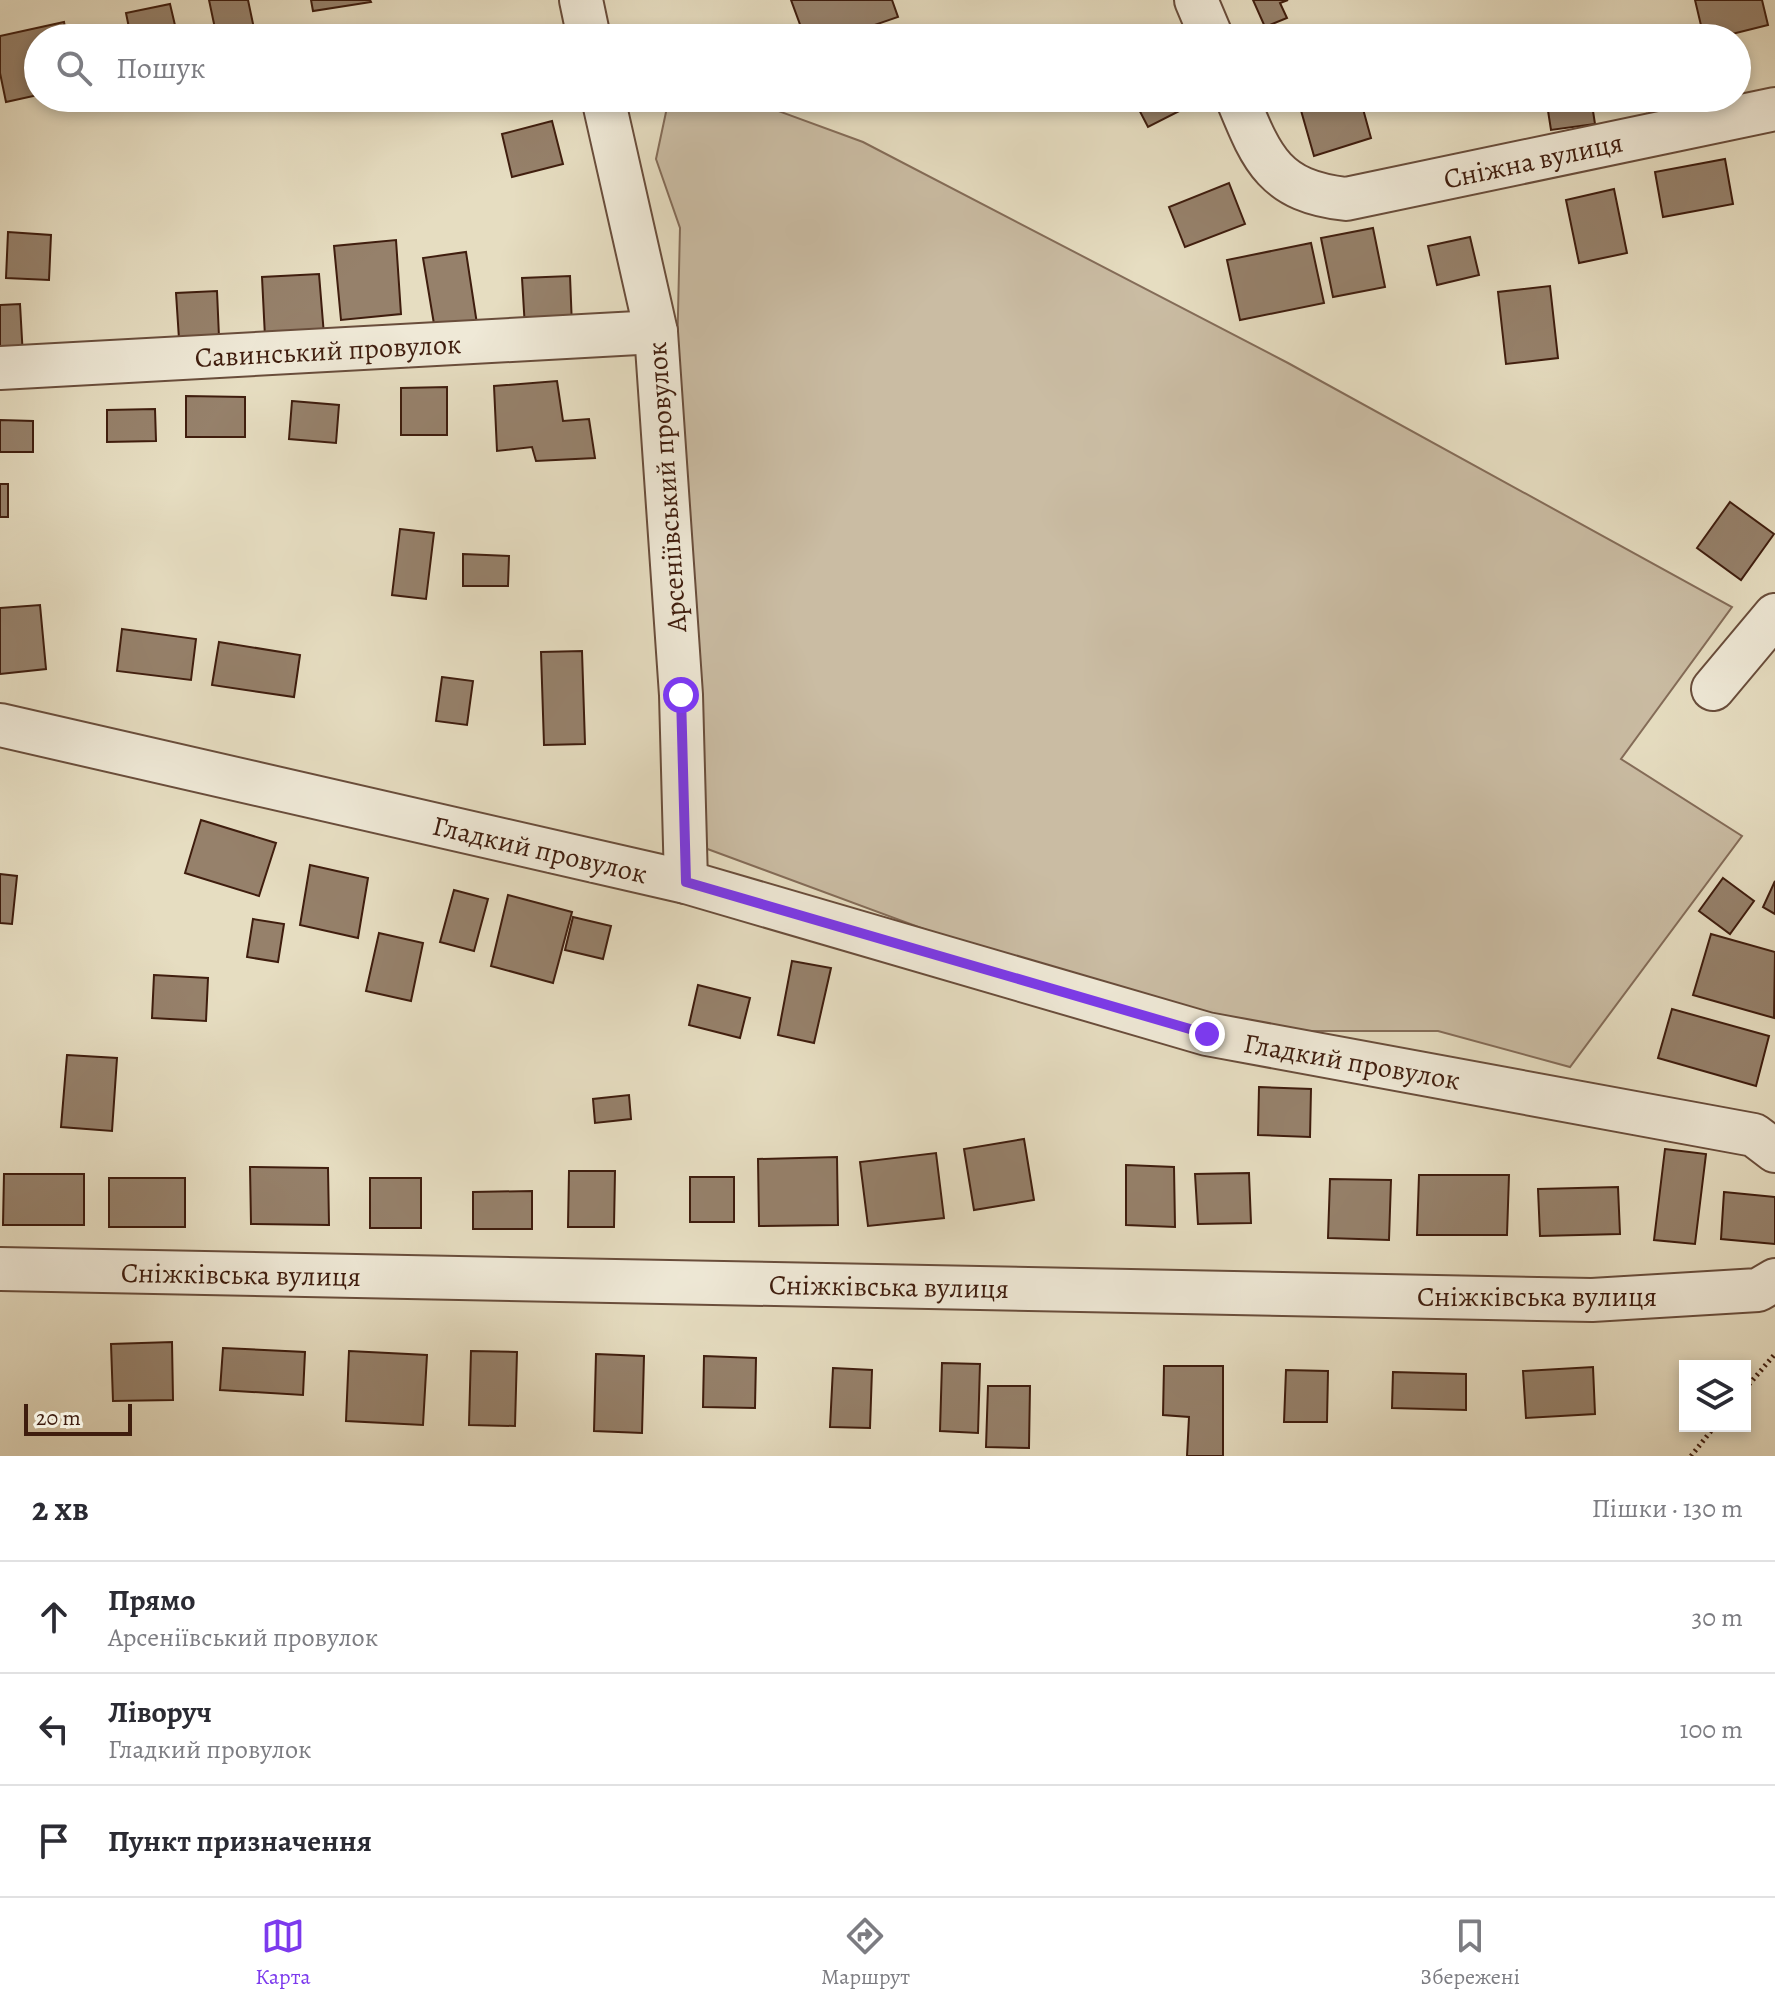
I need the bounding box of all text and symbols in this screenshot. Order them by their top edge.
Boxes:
search box [24,24,1751,112]
icon: search [52,46,96,90]
text: Пошук [116,48,206,88]
street label: Сніжна вулиця [1440,123,1626,199]
street label: Савинський провулок [194,325,462,377]
street label: Арсеніївський провулок [638,340,696,634]
route start [663,677,699,713]
street label: Гладкий провулок [429,807,651,893]
route end [1189,1016,1225,1052]
street label: Гладкий провулок [1241,1024,1463,1100]
street label: Сніжківська вулиця [121,1254,361,1296]
street label: Сніжківська вулиця [769,1266,1009,1308]
street label: Сніжківська вулиця [1417,1278,1657,1316]
map controls [1679,1360,1751,1432]
button: layers [1679,1360,1751,1432]
scale bar [24,1400,132,1436]
text: 20 m [36,1403,81,1433]
text: 2 хв [32,1485,89,1532]
text: Пішки · 130 m [1592,1491,1743,1526]
text: Прямо [108,1580,195,1620]
icon: ahead [32,1595,76,1639]
text: 30 m [1692,1600,1743,1635]
text: Арсеніївський провулок [108,1620,378,1655]
text: Ліворуч [108,1692,212,1732]
icon: left [32,1707,76,1751]
text: 100 m [1680,1712,1743,1747]
text: Гладкий провулок [108,1732,312,1767]
icon: arrive [32,1819,76,1863]
text: Пункт призначення [108,1821,372,1861]
tab: Карта [255,1914,311,1992]
tab: Маршрут [821,1914,910,1992]
tab: Збережені [1420,1914,1520,1992]

